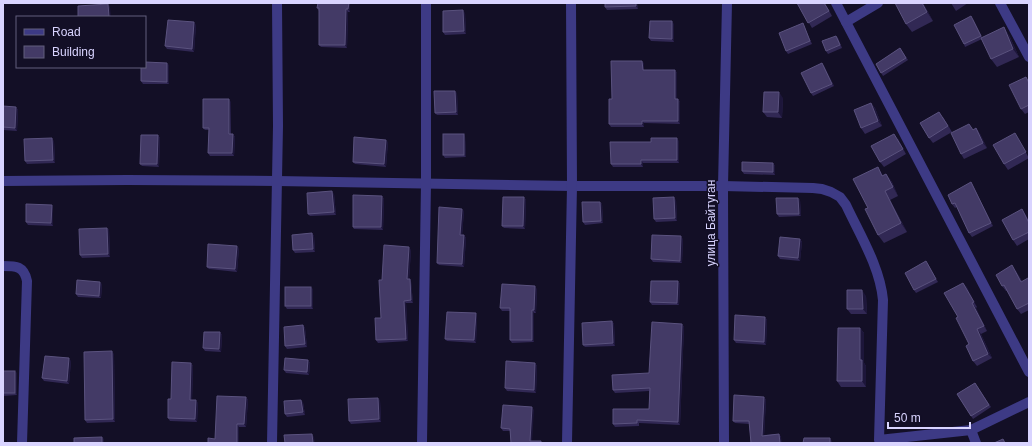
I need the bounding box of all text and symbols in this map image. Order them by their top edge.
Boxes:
legend [16,16,146,68]
text: Road [52,25,81,39]
text: Building [52,45,95,59]
street label: улица Байтуган [704,180,718,266]
scale bar [888,404,970,430]
text: 50 m [894,411,921,425]

